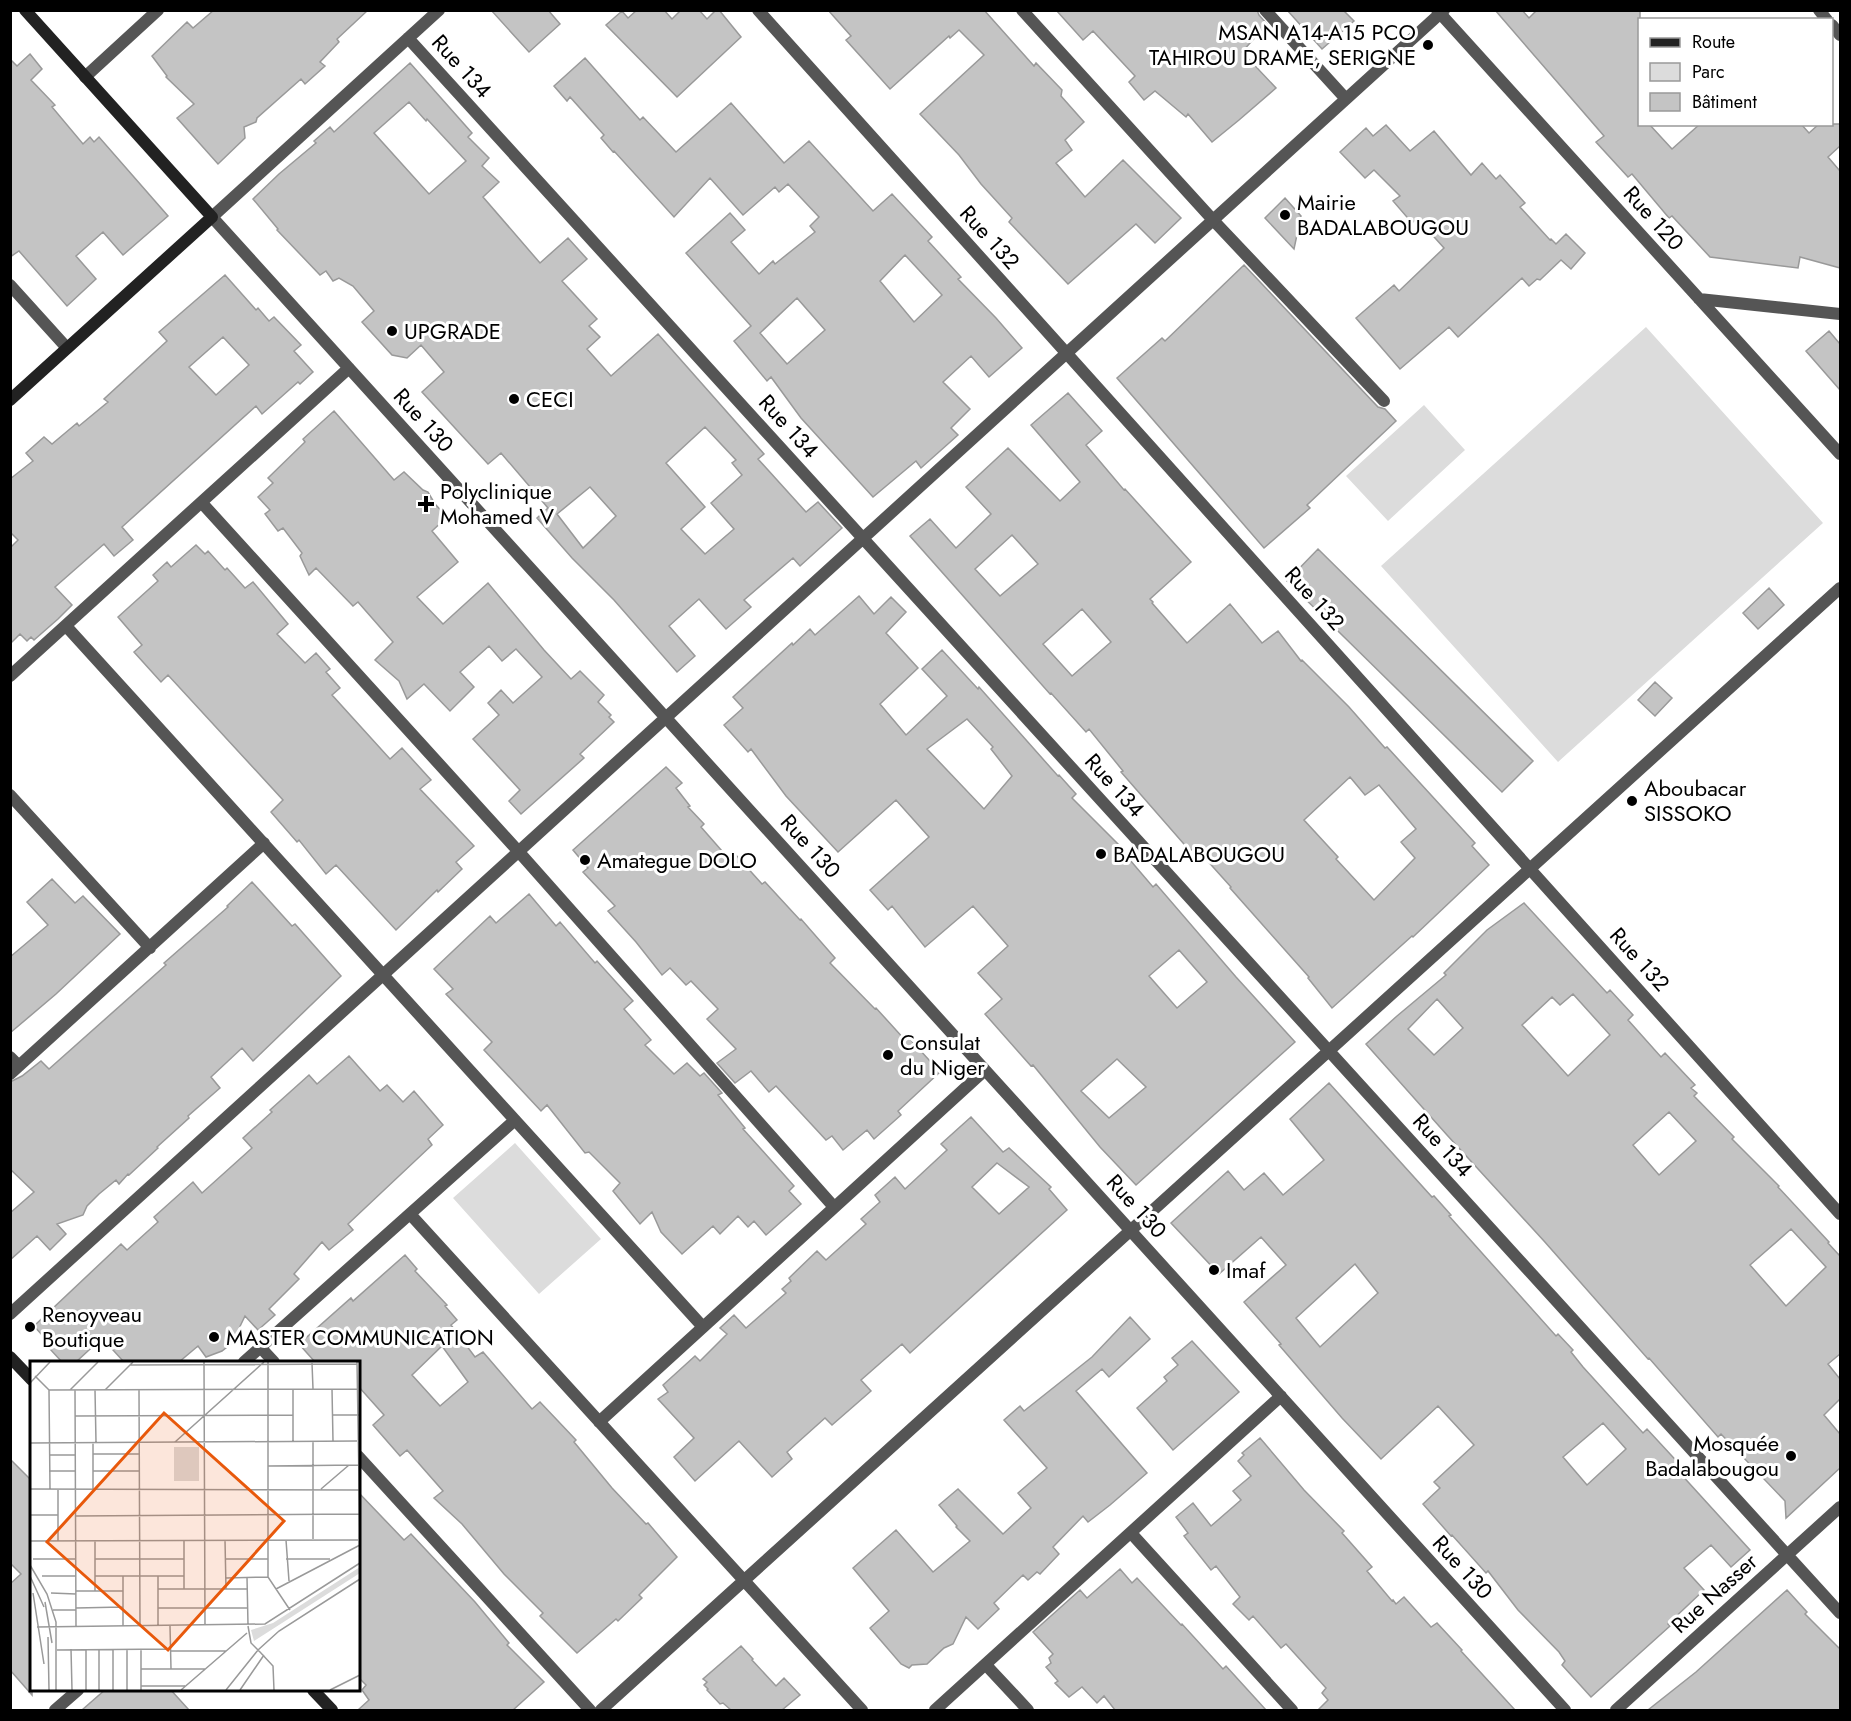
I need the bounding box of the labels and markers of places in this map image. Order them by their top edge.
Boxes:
place label: MSAN A14-A15 PCO TAHIROU DRAME, SERIGNE [1149,16,1416,73]
marker: MSAN A14-A15 PCO TAHIROU DRAME, SERIGNE [1421,38,1435,52]
place label: Mairie BADALABOUGOU [1297,186,1469,243]
marker: Mairie BADALABOUGOU [1278,208,1292,222]
place label: UPGRADE [404,315,501,347]
marker: UPGRADE [385,324,399,338]
place label: CECI [526,383,574,415]
marker: CECI [507,392,521,406]
place label: Polyclinique Mohamed V [440,475,555,532]
marker: Polyclinique Mohamed V [417,495,435,513]
place label: Aboubacar SISSOKO [1644,772,1747,829]
marker: Aboubacar SISSOKO [1625,794,1639,808]
place label: BADALABOUGOU [1113,838,1285,870]
place label: Amategue DOLO [597,844,757,876]
marker: BADALABOUGOU [1094,847,1108,861]
marker: Amategue DOLO [578,853,592,867]
place label: Consulat du Niger [900,1026,985,1083]
marker: Consulat du Niger [881,1048,895,1062]
place label: Imaf [1226,1254,1266,1286]
marker: Imaf [1207,1263,1221,1277]
place label: Renoyveau Boutique [42,1298,142,1355]
marker: Renoyveau Boutique [23,1320,37,1334]
place label: MASTER COMMUNICATION [226,1321,494,1353]
marker: MASTER COMMUNICATION [207,1330,221,1344]
place label: Mosquée Badalabougou [1645,1427,1779,1484]
marker: Mosquée Badalabougou [1784,1449,1798,1463]

